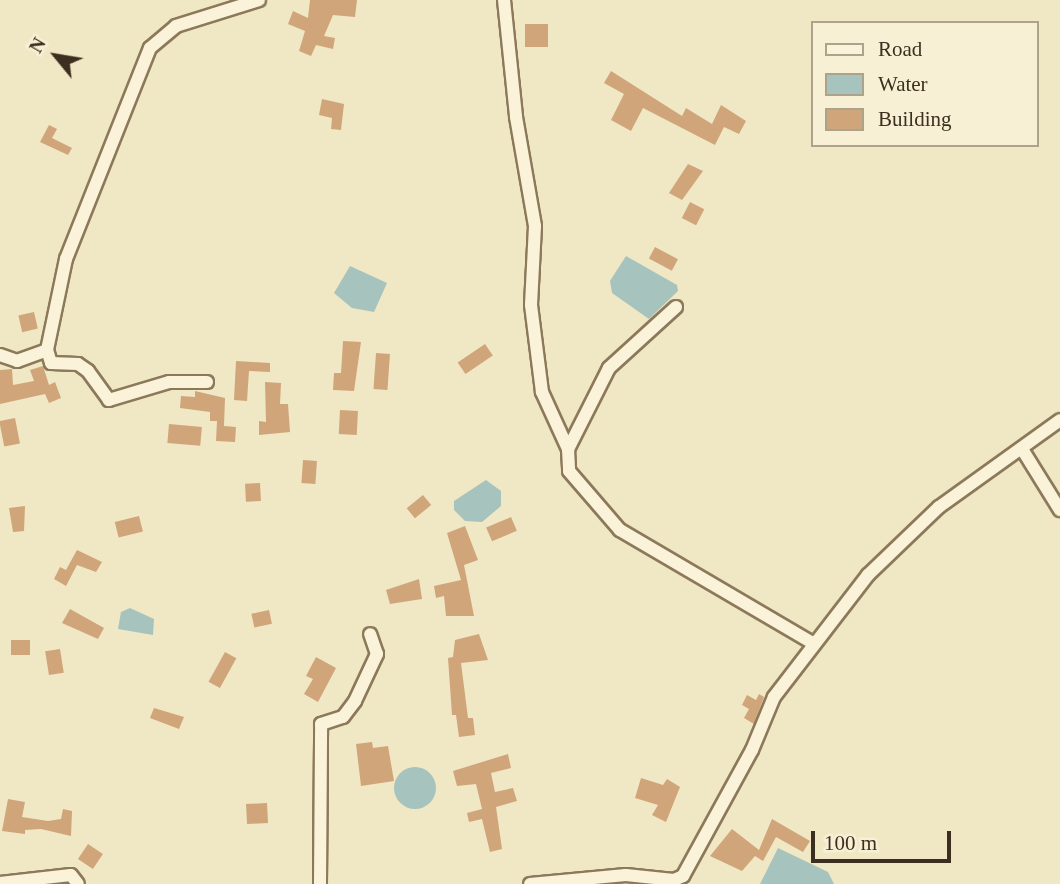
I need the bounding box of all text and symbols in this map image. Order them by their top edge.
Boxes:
north arrow [21,21,91,91]
legend [811,21,1039,147]
text: N [25,34,50,56]
text: Road [878,37,922,61]
text: Water [878,72,928,96]
text: Building [878,107,952,131]
scale bar [815,818,955,862]
text: 100 m [824,831,877,855]

